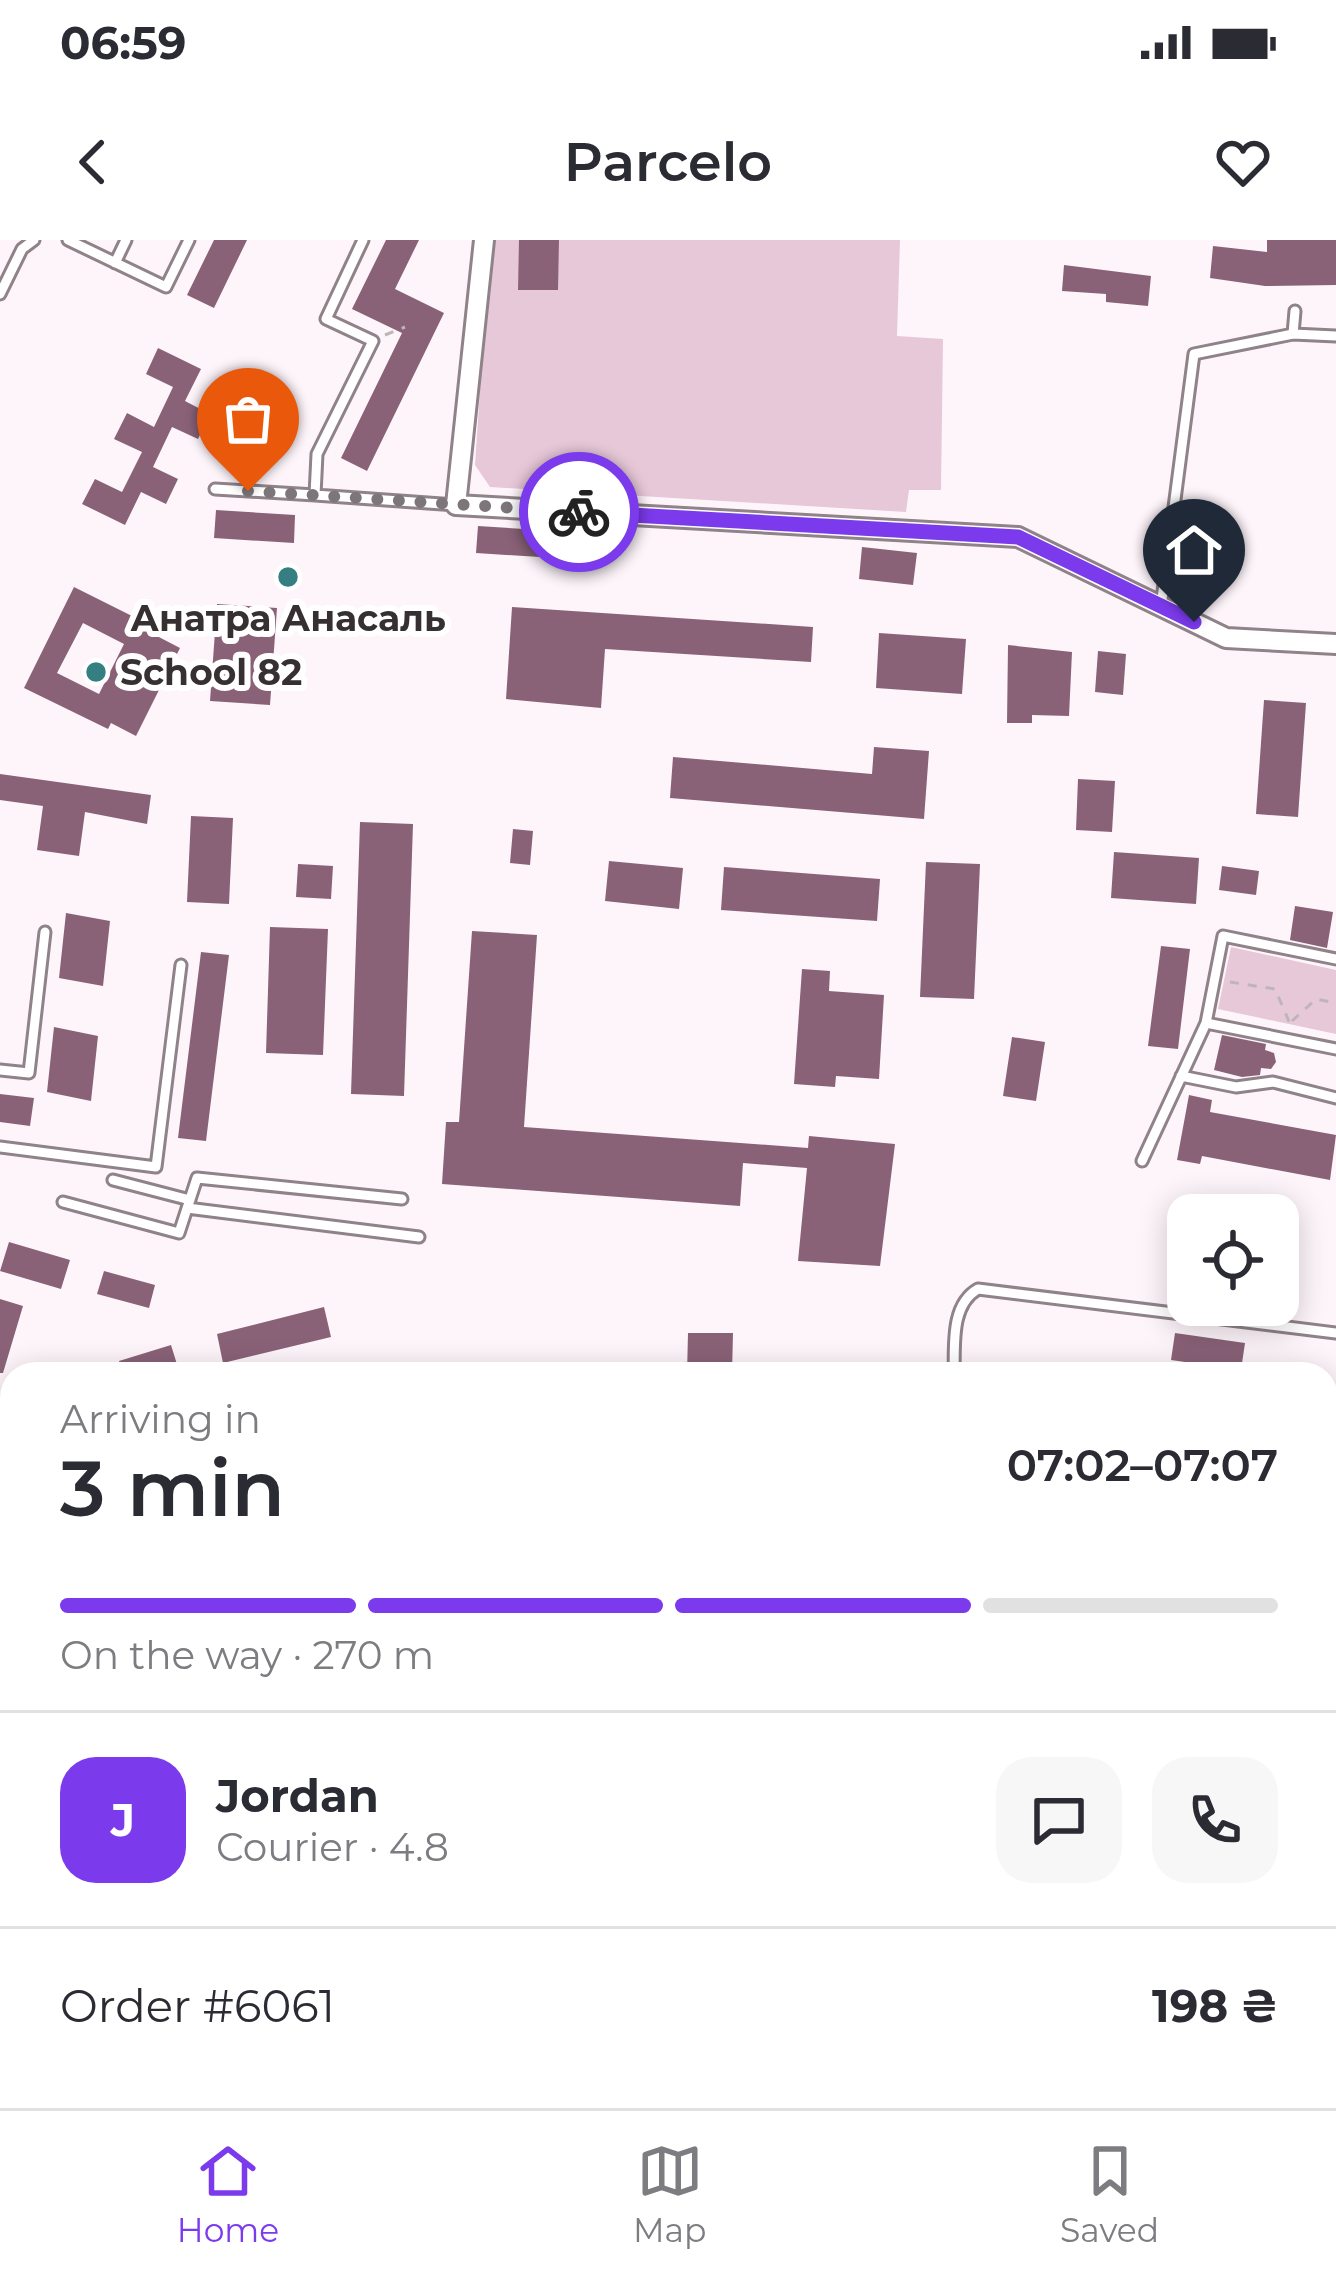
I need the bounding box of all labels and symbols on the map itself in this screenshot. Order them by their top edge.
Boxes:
pin [197,368,299,491]
courier [519,452,639,572]
pin [1143,499,1245,622]
marker: Анатра Анасаль [275,564,301,590]
place label: Анатра Анасаль [130,596,446,640]
place label: School 82 [120,650,302,694]
marker: School 82 [83,659,109,685]

